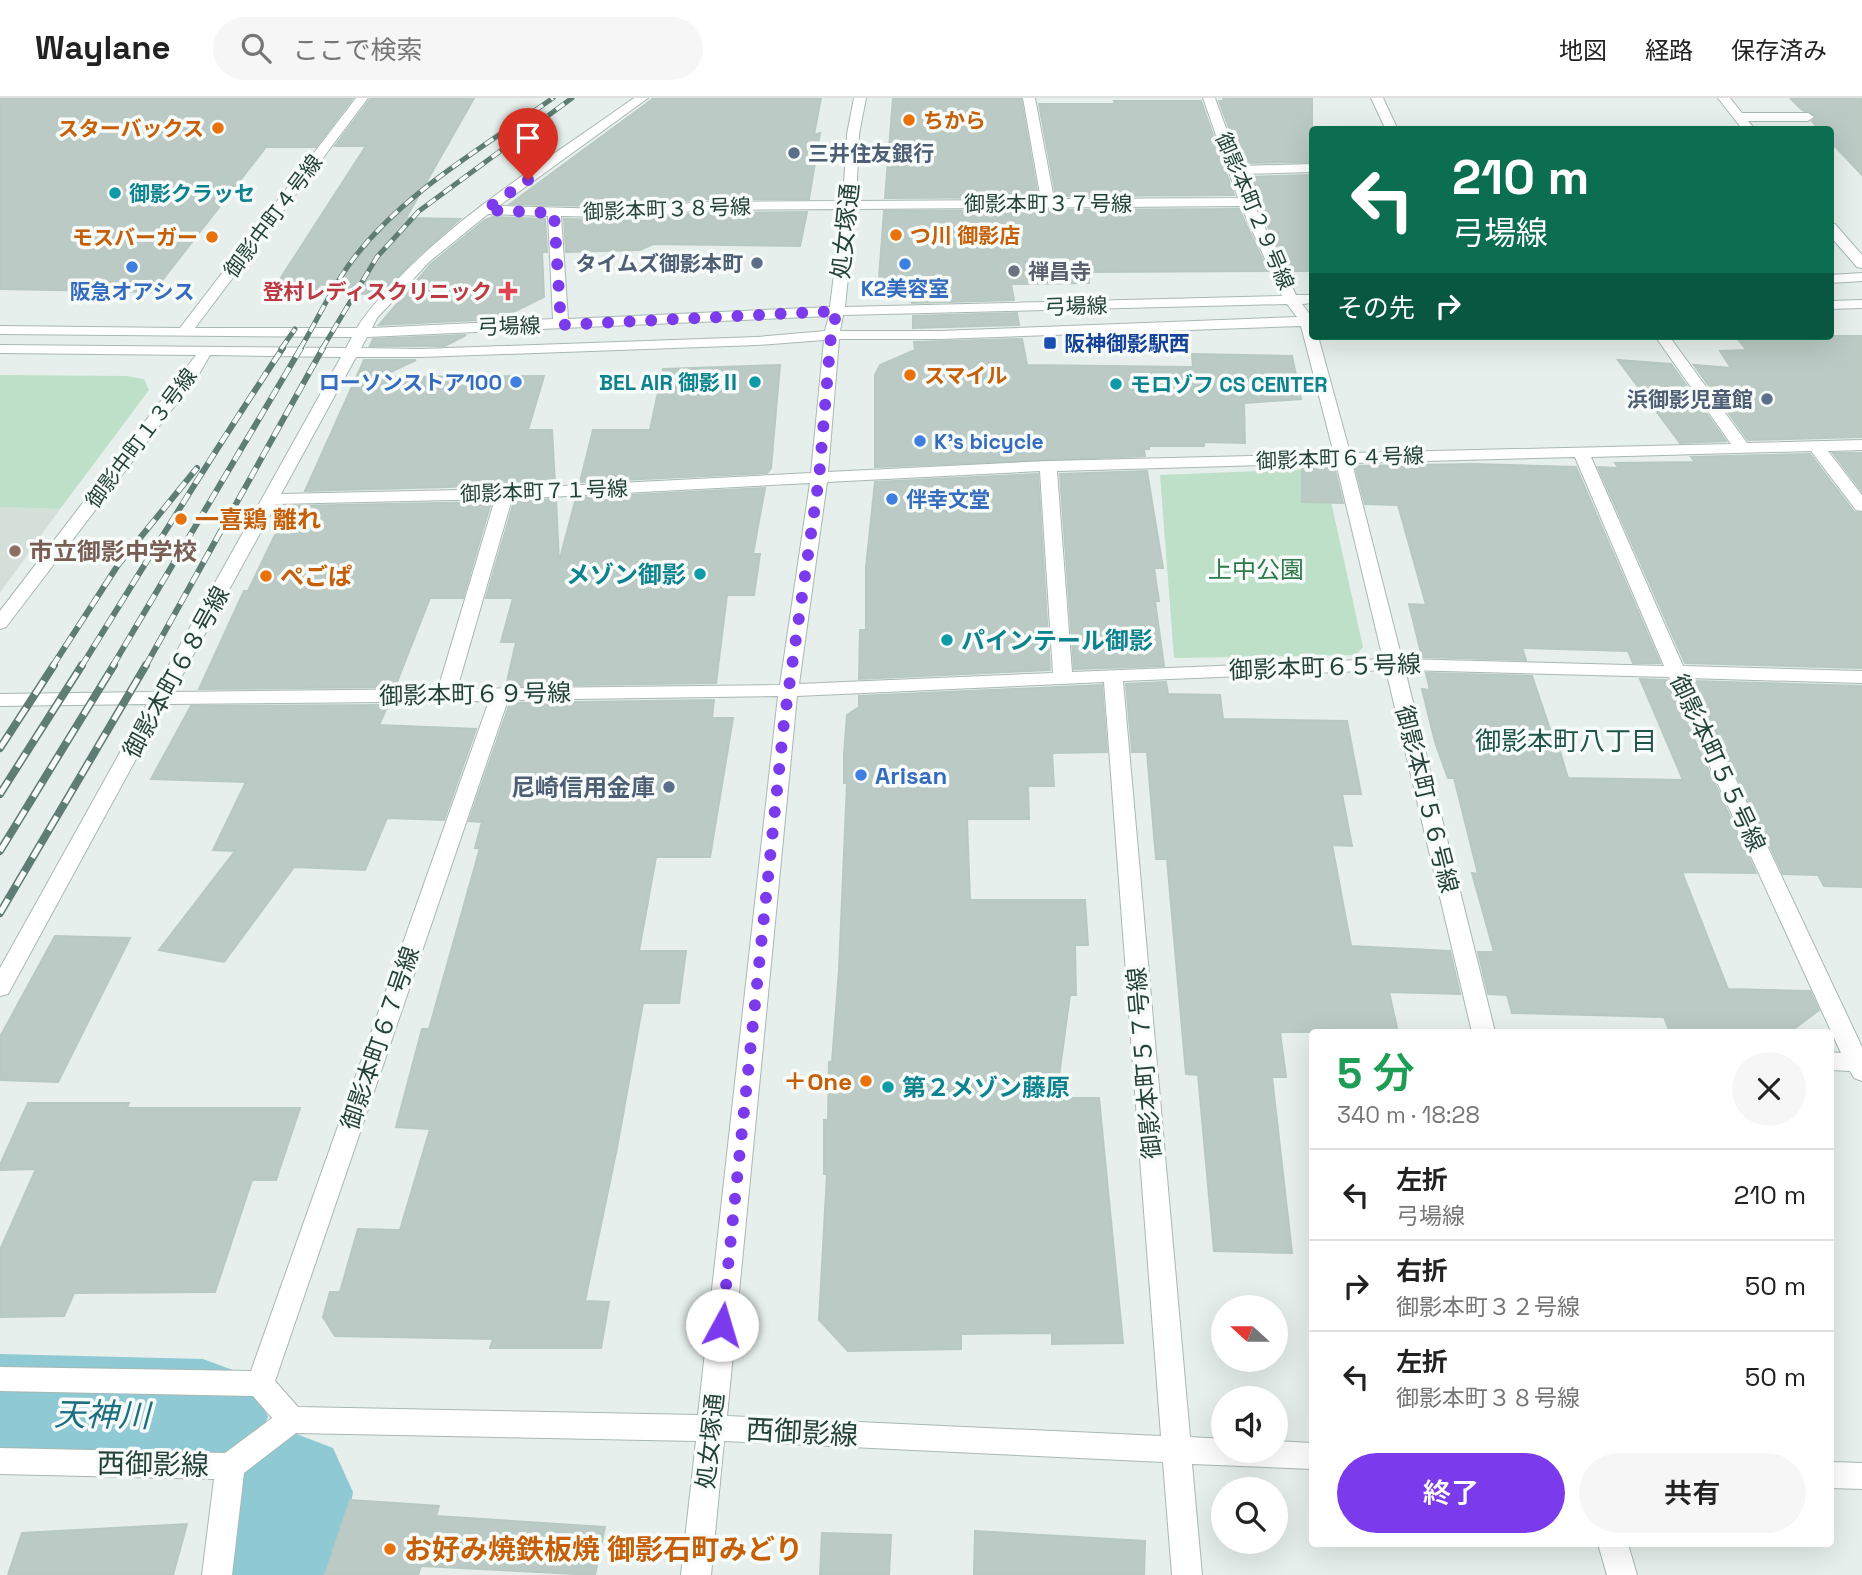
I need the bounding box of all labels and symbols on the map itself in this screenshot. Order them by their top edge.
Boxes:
place label: ちから [923,107,986,134]
pin [498,108,558,180]
marker: ちから [901,112,917,128]
place label: スターバックス [58,115,204,142]
marker: スターバックス [210,120,226,136]
street label: 御影本町２９号線 [1210,128,1300,294]
place label: 三井住友銀行 [808,140,934,167]
marker: 三井住友銀行 [786,145,802,161]
street label: 御影中町４号線 [218,149,328,283]
place label: 御影クラッセ [129,180,255,207]
street label: 処女塚通 [825,182,865,280]
marker: 御影クラッセ [107,185,123,201]
street label: 御影本町３７号線 [964,190,1132,217]
street label: 御影本町３８号線 [583,193,751,225]
place label: つ川 御影店 [910,222,1020,249]
place label: モスバーガー [72,224,198,251]
marker: つ川 御影店 [888,227,904,243]
marker: モスバーガー [204,229,220,245]
place label: タイムズ御影本町 [575,250,743,277]
marker: タイムズ御影本町 [749,255,765,271]
marker: K2美容室 [897,256,913,272]
place label: 禅昌寺 [1028,258,1091,285]
marker: 阪急オアシス [124,259,140,275]
marker: 禅昌寺 [1006,263,1022,279]
place label: K2美容室 [861,275,949,302]
place label: 阪急オアシス [69,278,195,305]
place label: 登村レディスクリニック [262,278,492,305]
marker: 登村レディスクリニック [498,281,518,301]
street label: 弓場線 [1044,291,1108,321]
street label: 弓場線 [477,311,541,341]
place label: 阪神御影駅西 [1064,330,1190,357]
marker: 阪神御影駅西 [1042,335,1058,351]
place label: スマイル [924,362,1007,389]
street label: 御影中町１３号線 [80,363,202,513]
marker: スマイル [902,367,918,383]
place label: ローソンストア100 [319,369,502,396]
place label: BEL AIR 御影Ⅱ [599,369,741,396]
place label: モロゾフ CS CENTER [1130,371,1327,398]
marker: ローソンストア100 [508,374,524,390]
marker: BEL AIR 御影Ⅱ [747,374,763,390]
marker: モロゾフ CS CENTER [1108,376,1124,392]
place label: 浜御影児童館 [1627,386,1753,413]
marker: 浜御影児童館 [1759,391,1775,407]
place label: K's bicycle [934,428,1044,455]
marker: K's bicycle [912,433,928,449]
street label: 御影本町６４号線 [1256,442,1424,474]
street label: 御影本町７１号線 [460,475,628,507]
place label: 伴幸文堂 [906,486,990,513]
marker: 伴幸文堂 [884,491,900,507]
place label: 一喜鶏 離れ [195,504,321,535]
marker: 一喜鶏 離れ [173,511,189,527]
place label: 市立御影中学校 [29,536,197,567]
marker: 市立御影中学校 [7,543,23,559]
park label: 上中公園 [1208,554,1304,585]
place label: メゾン御影 [566,559,686,590]
place label: ぺごぱ [280,561,352,592]
marker: メゾン御影 [692,566,708,582]
marker: ぺごぱ [258,568,274,584]
street label: 御影本町６８号線 [116,581,236,763]
place label: パインテール御影 [961,625,1153,656]
marker: パインテール御影 [939,632,955,648]
street label: 御影本町６５号線 [1229,648,1421,686]
street label: 御影本町５５号線 [1663,669,1773,857]
street label: 御影本町６９号線 [379,677,571,711]
street label: 御影本町５６号線 [1389,702,1465,896]
district label: 御影本町八丁目 [1475,724,1657,758]
place label: Arisan [875,760,947,791]
marker: Arisan [853,767,869,783]
place label: 尼崎信用金庫 [511,772,655,803]
marker: 尼崎信用金庫 [661,779,677,795]
street label: 御影本町６７号線 [334,942,426,1134]
street label: 御影本町５７号線 [1120,966,1168,1160]
place label: ＋One [783,1066,852,1097]
place label: 第２メゾン藤原 [902,1072,1070,1103]
marker: ＋One [858,1073,874,1089]
marker: 第２メゾン藤原 [880,1079,896,1095]
position arrow [685,1288,759,1362]
north arrow [1211,1295,1288,1372]
street label: 処女塚通 [690,1392,730,1490]
water label: 天神川 [54,1394,153,1436]
street label: 西御影線 [745,1411,859,1453]
street label: 西御影線 [97,1445,209,1483]
place label: お好み焼鉄板焼 御影石町みどり [404,1531,803,1567]
marker: お好み焼鉄板焼 御影石町みどり [382,1541,398,1557]

